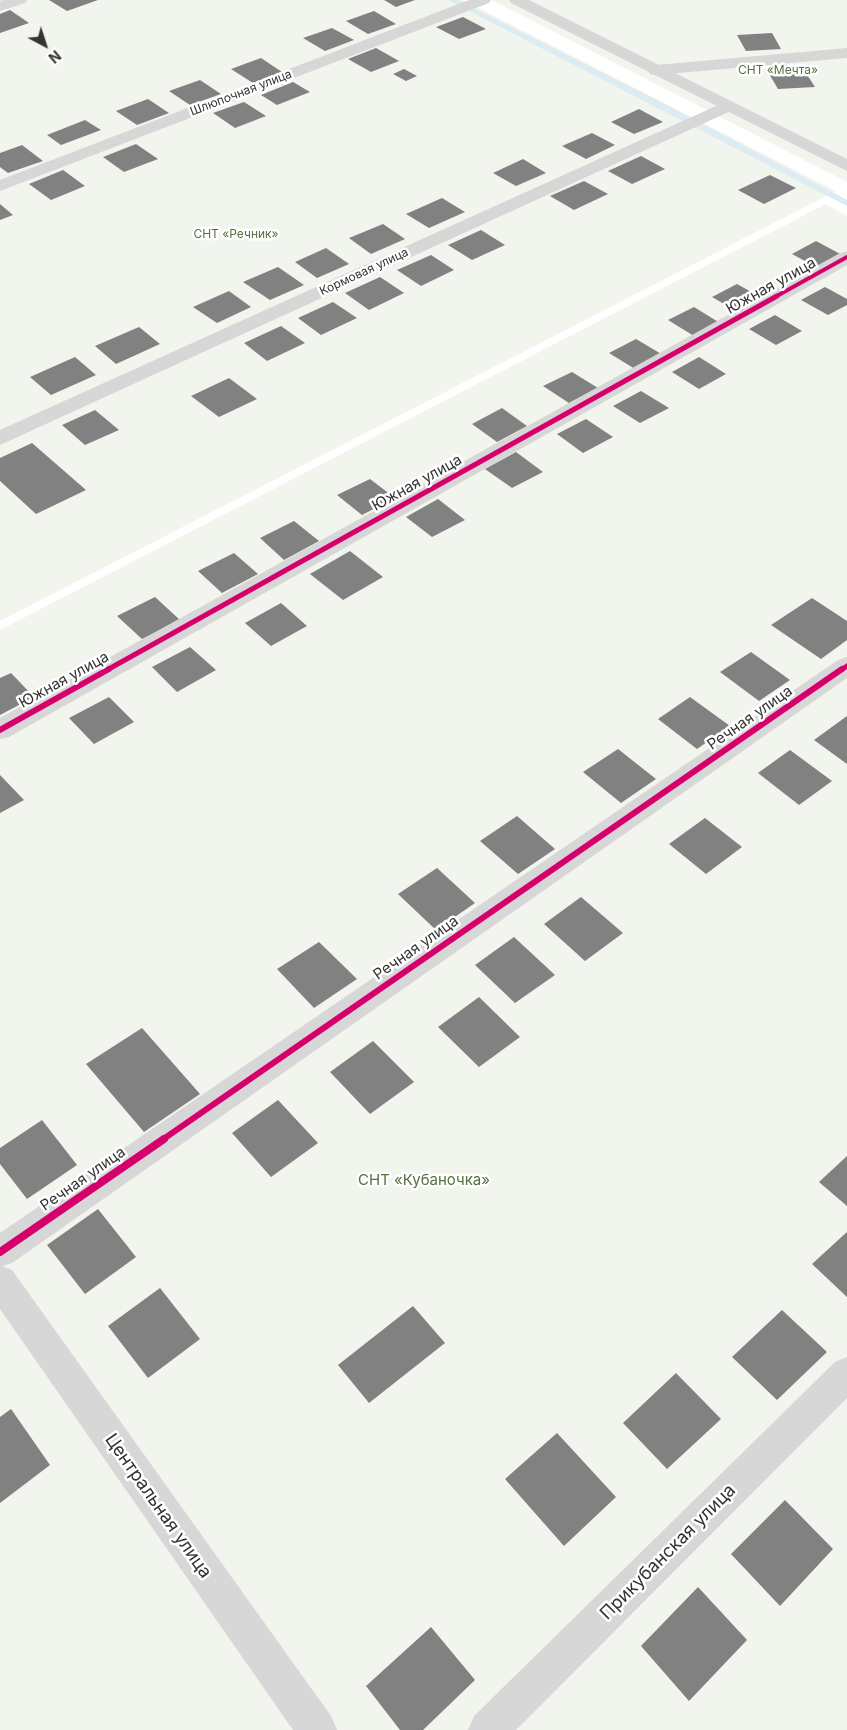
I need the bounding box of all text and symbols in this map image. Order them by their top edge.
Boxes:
north arrow [20,20,70,70]
text: N [45,47,65,67]
park label: СНТ «Мечта» [738,63,818,77]
street label: Шлюпочная улица [188,67,294,119]
park label: СНТ «Речник» [193,227,279,241]
street label: Кормовая улица [317,245,411,299]
street label: Южная улица [723,254,819,318]
street label: Южная улица [369,451,465,515]
street label: Южная улица [16,648,112,712]
street label: Речная улица [704,682,796,754]
street label: Речная улица [370,912,462,984]
street label: Речная улица [37,1143,129,1215]
park label: СНТ «Кубаночка» [358,1171,490,1189]
street label: Центральная улица [100,1430,216,1582]
street label: Прикубанская улица [596,1480,740,1624]

